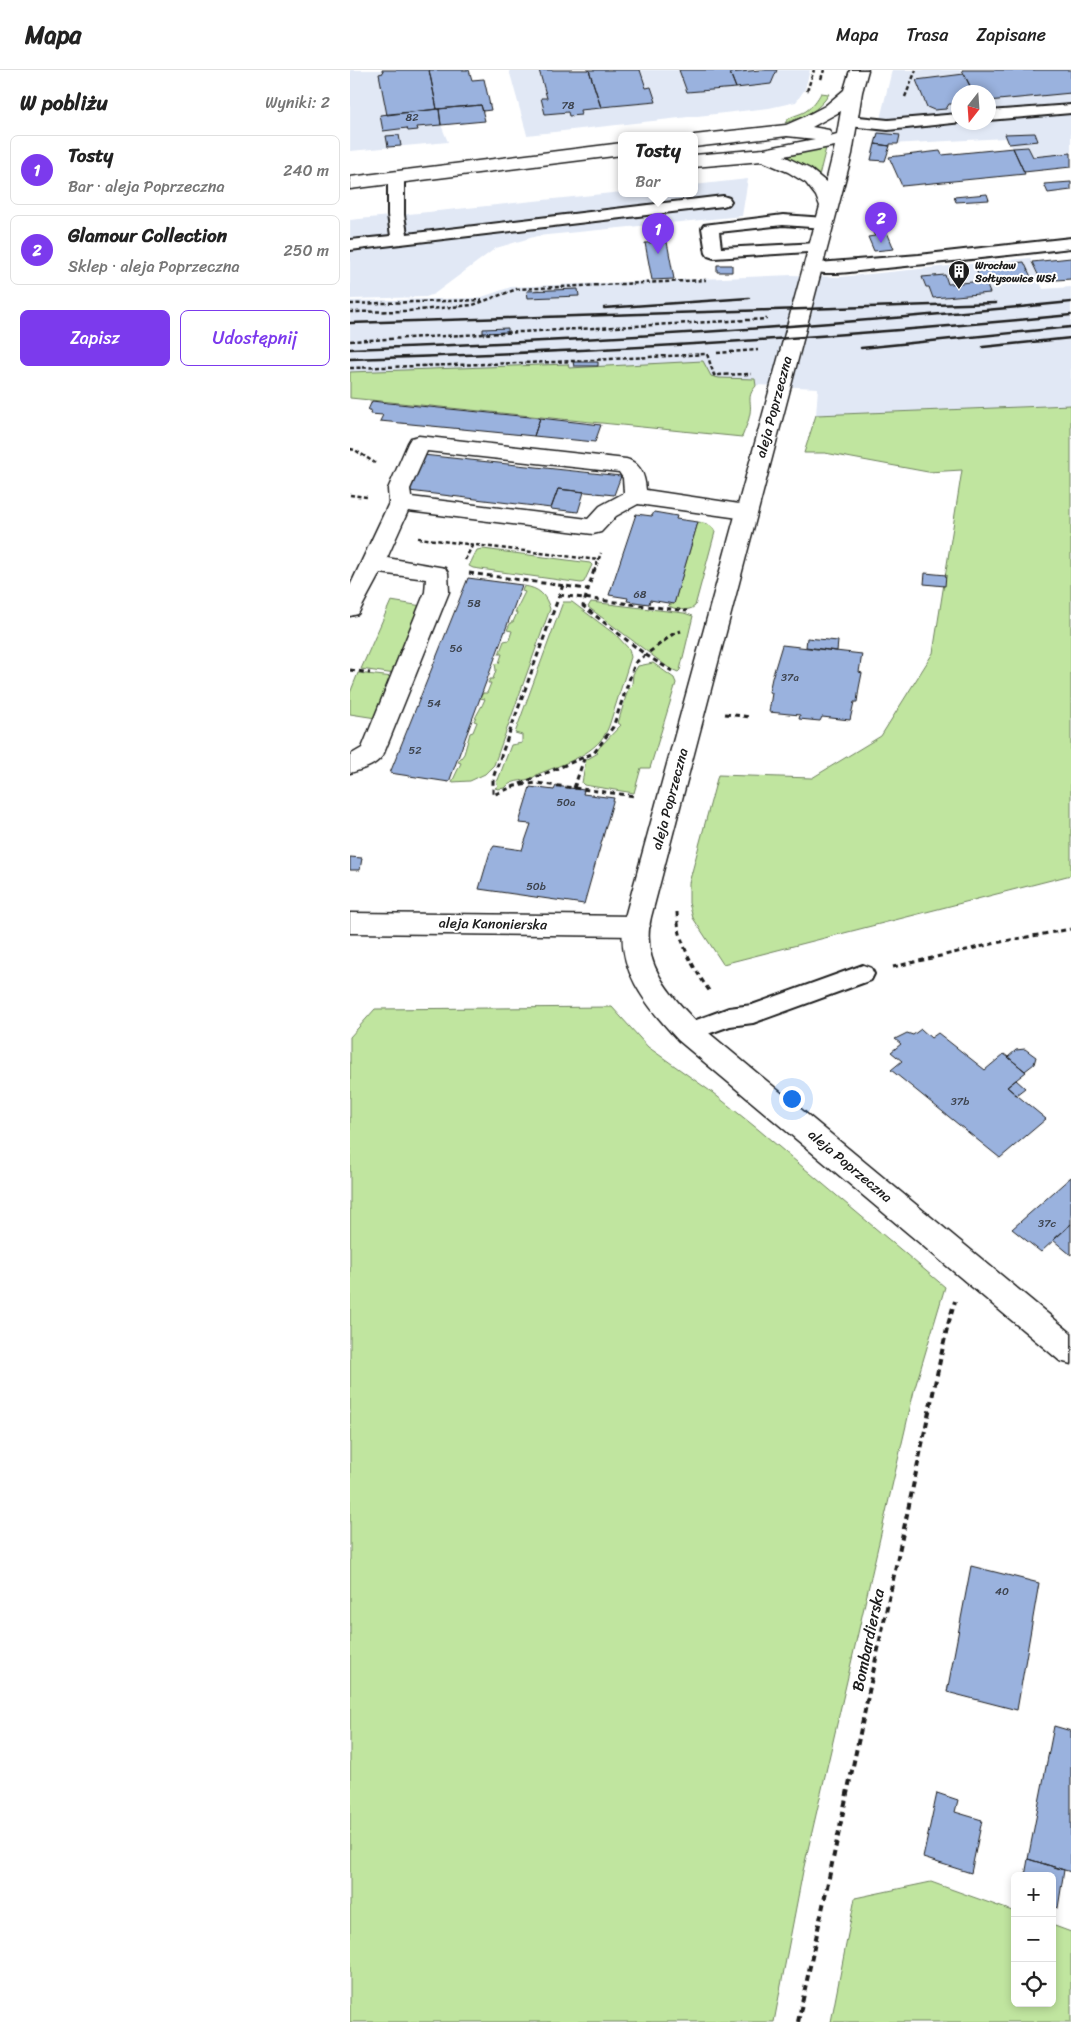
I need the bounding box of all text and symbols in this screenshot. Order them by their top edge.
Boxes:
text: Mapa [25,14,81,56]
text: Mapa [836,19,878,51]
text: Trasa [906,19,948,51]
text: Zapisane [976,19,1046,51]
text: W pobliżu [20,84,108,122]
north arrow [951,85,996,130]
text: Wyniki: 2 [265,88,330,117]
house number: 78 [562,96,575,115]
house number: 82 [406,108,419,127]
popup [618,132,698,197]
text: Tosty [635,134,681,167]
text: Tosty [68,139,113,172]
text: 1 [34,156,40,185]
text: 240 m [283,156,329,185]
text: Bar [635,167,660,196]
text: Bar · aleja Poprzeczna [68,172,224,201]
pin: 2 [865,202,897,243]
pin: 1 [642,213,674,254]
text: Glamour Collection [68,219,227,252]
text: 2 [32,236,42,265]
text: 250 m [283,236,329,265]
text: Sklep · aleja Poprzeczna [68,252,240,281]
place label: Wrocław Sołtysowice WSł [974,256,1057,288]
building icon: Wrocław Sołtysowice WSł [947,259,971,290]
button: Zapisz [20,310,170,366]
button: Udostępnij [180,310,330,366]
street label: aleja Poprzeczna [748,353,800,461]
house number: 68 [634,585,647,604]
house number: 58 [467,594,481,613]
house number: 56 [450,639,462,658]
house number: 37a [781,668,799,687]
house number: 54 [427,694,441,713]
house number: 52 [408,741,422,760]
street label: aleja Poprzeczna [644,745,696,853]
house number: 50a [556,793,576,812]
house number: 50b [526,877,546,896]
street label: aleja Kanonierska [439,911,548,937]
your location [779,1086,805,1112]
house number: 37b [951,1092,969,1111]
street label: aleja Poprzeczna [802,1123,898,1209]
house number: 37c [1038,1214,1056,1233]
house number: 40 [995,1582,1009,1601]
street label: Bombardierska [843,1585,893,1694]
map controls [1011,1872,1056,2007]
button: + [1011,1872,1056,1917]
button: − [1011,1917,1056,1962]
button: locate [1011,1962,1056,2007]

